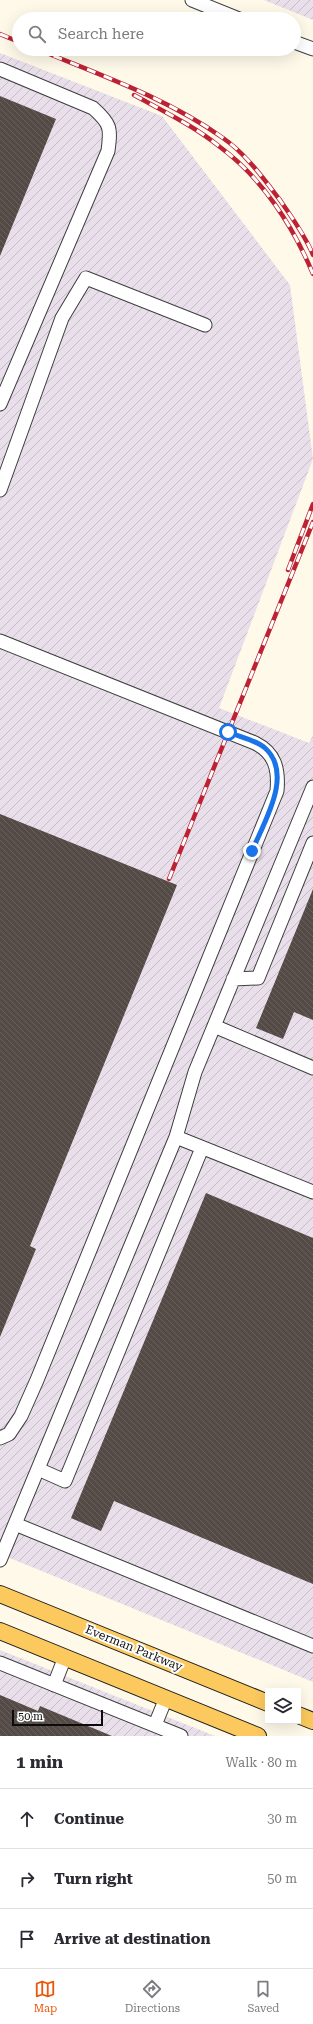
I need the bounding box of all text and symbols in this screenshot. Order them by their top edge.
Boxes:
search box [12,12,301,56]
icon: search [26,23,48,45]
text: Search here [58,25,144,43]
route start [219,723,237,741]
route end [243,842,261,860]
street label: Everman Parkway [83,1622,185,1674]
map controls [265,1688,301,1724]
button: layers [265,1688,301,1724]
scale bar [12,1708,103,1727]
text: 50 m [18,1710,43,1723]
text: 1 min [16,1752,63,1772]
text: Walk · 80 m [225,1755,297,1770]
icon: ahead [16,1808,38,1830]
text: Continue [54,1810,124,1828]
text: 30 m [267,1811,297,1826]
icon: right [16,1868,38,1890]
text: Turn right [54,1870,133,1888]
text: 50 m [267,1871,297,1886]
icon: arrive [16,1928,38,1950]
text: Arrive at destination [54,1930,210,1948]
tab: Map [34,1978,57,2015]
tab: Directions [125,1978,180,2015]
tab: Saved [247,1978,279,2015]

